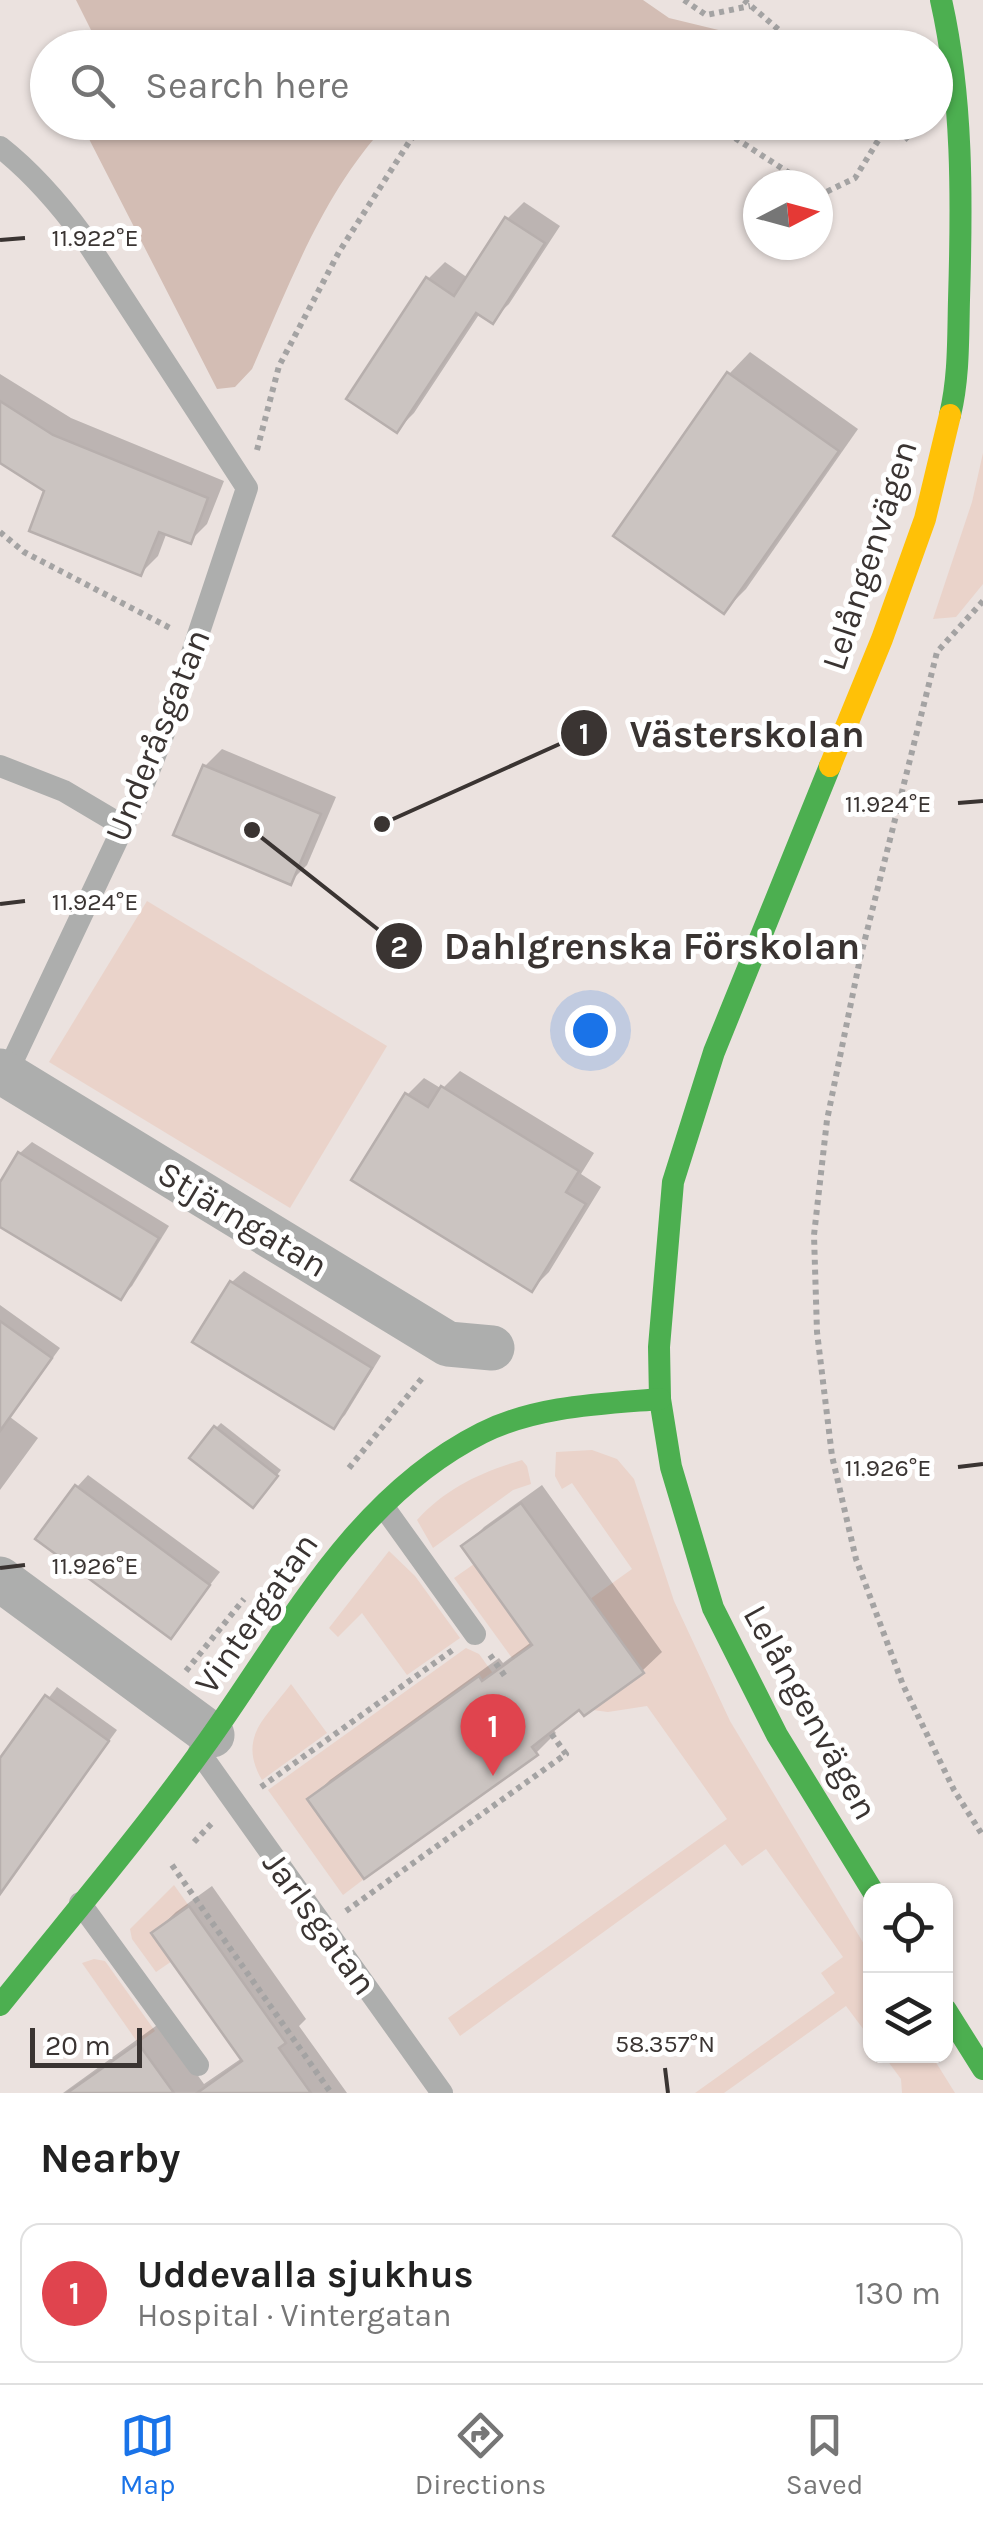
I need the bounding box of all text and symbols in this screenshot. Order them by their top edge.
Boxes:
search box [30,30,953,140]
icon: search [65,58,120,113]
text: Search here [145,63,349,108]
north arrow [743,170,833,260]
text: 11.922°E [51,223,139,252]
street label: Lelångenvägen [813,435,926,675]
street label: Underåsgatan [96,623,219,847]
callout: Västerskolan [559,699,884,767]
text: Västerskolan [629,712,865,757]
text: 1 [579,716,589,752]
text: 11.924°E [845,789,931,818]
text: 11.924°E [52,887,138,916]
callout: Dahlgrenska Förskolan [374,912,880,980]
text: Dahlgrenska Förskolan [444,924,860,969]
text: 2 [390,929,408,965]
your location [565,1005,616,1056]
street label: Stjärngatan [150,1153,335,1286]
text: 11.926°E [845,1453,931,1482]
street label: Vintergatan [186,1525,327,1702]
text: 11.926°E [52,1551,138,1580]
street label: Lelångenvägen [735,1598,886,1827]
pin: 1 [460,1694,526,1776]
street label: Jarlsgatan [254,1844,385,2003]
map controls [863,1883,953,2063]
button: locate [863,1883,953,1973]
button: layers [863,1973,953,2063]
scale bar [30,2023,142,2068]
text: 20 m [45,2029,111,2062]
text: 58.357°N [615,2029,715,2058]
text: Nearby [40,2133,180,2183]
text: Uddevalla sjukhus [137,2252,474,2297]
text: 1 [69,2275,80,2312]
text: 130 m [855,2275,941,2312]
text: Hospital · Vintergatan [137,2297,451,2334]
tab: Map [120,2408,175,2501]
tab: Directions [415,2408,546,2501]
tab: Saved [786,2408,863,2501]

